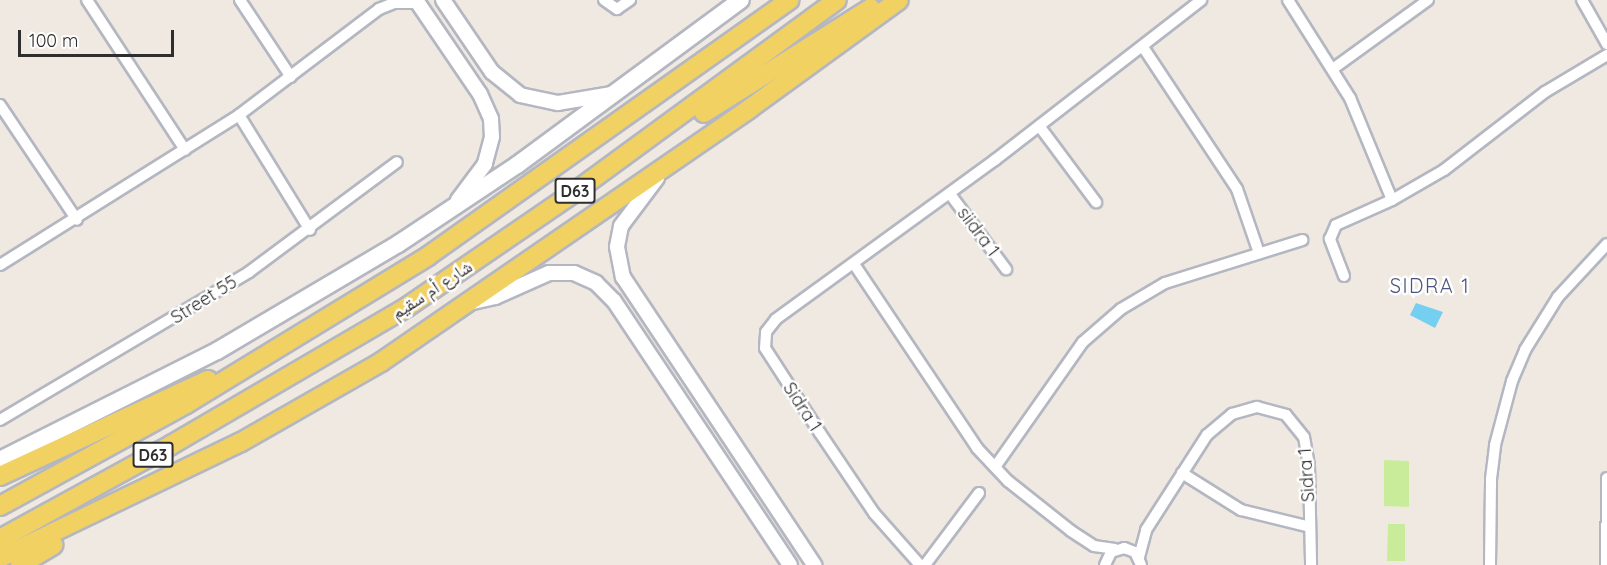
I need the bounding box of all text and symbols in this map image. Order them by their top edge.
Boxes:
scale bar [21,18,177,56]
text: 100 m [29,29,78,52]
road number: D63 [554,178,596,204]
street label: siidra 1 [952,203,1004,261]
street label: شارع أم سقيم [388,256,476,324]
street label: Street 55 [167,271,241,329]
district label: SIDRA 1 [1390,273,1470,297]
street label: Sidra 1 [778,378,826,436]
road number: D63 [132,442,174,468]
street label: Sidra 1 [1294,447,1320,503]

